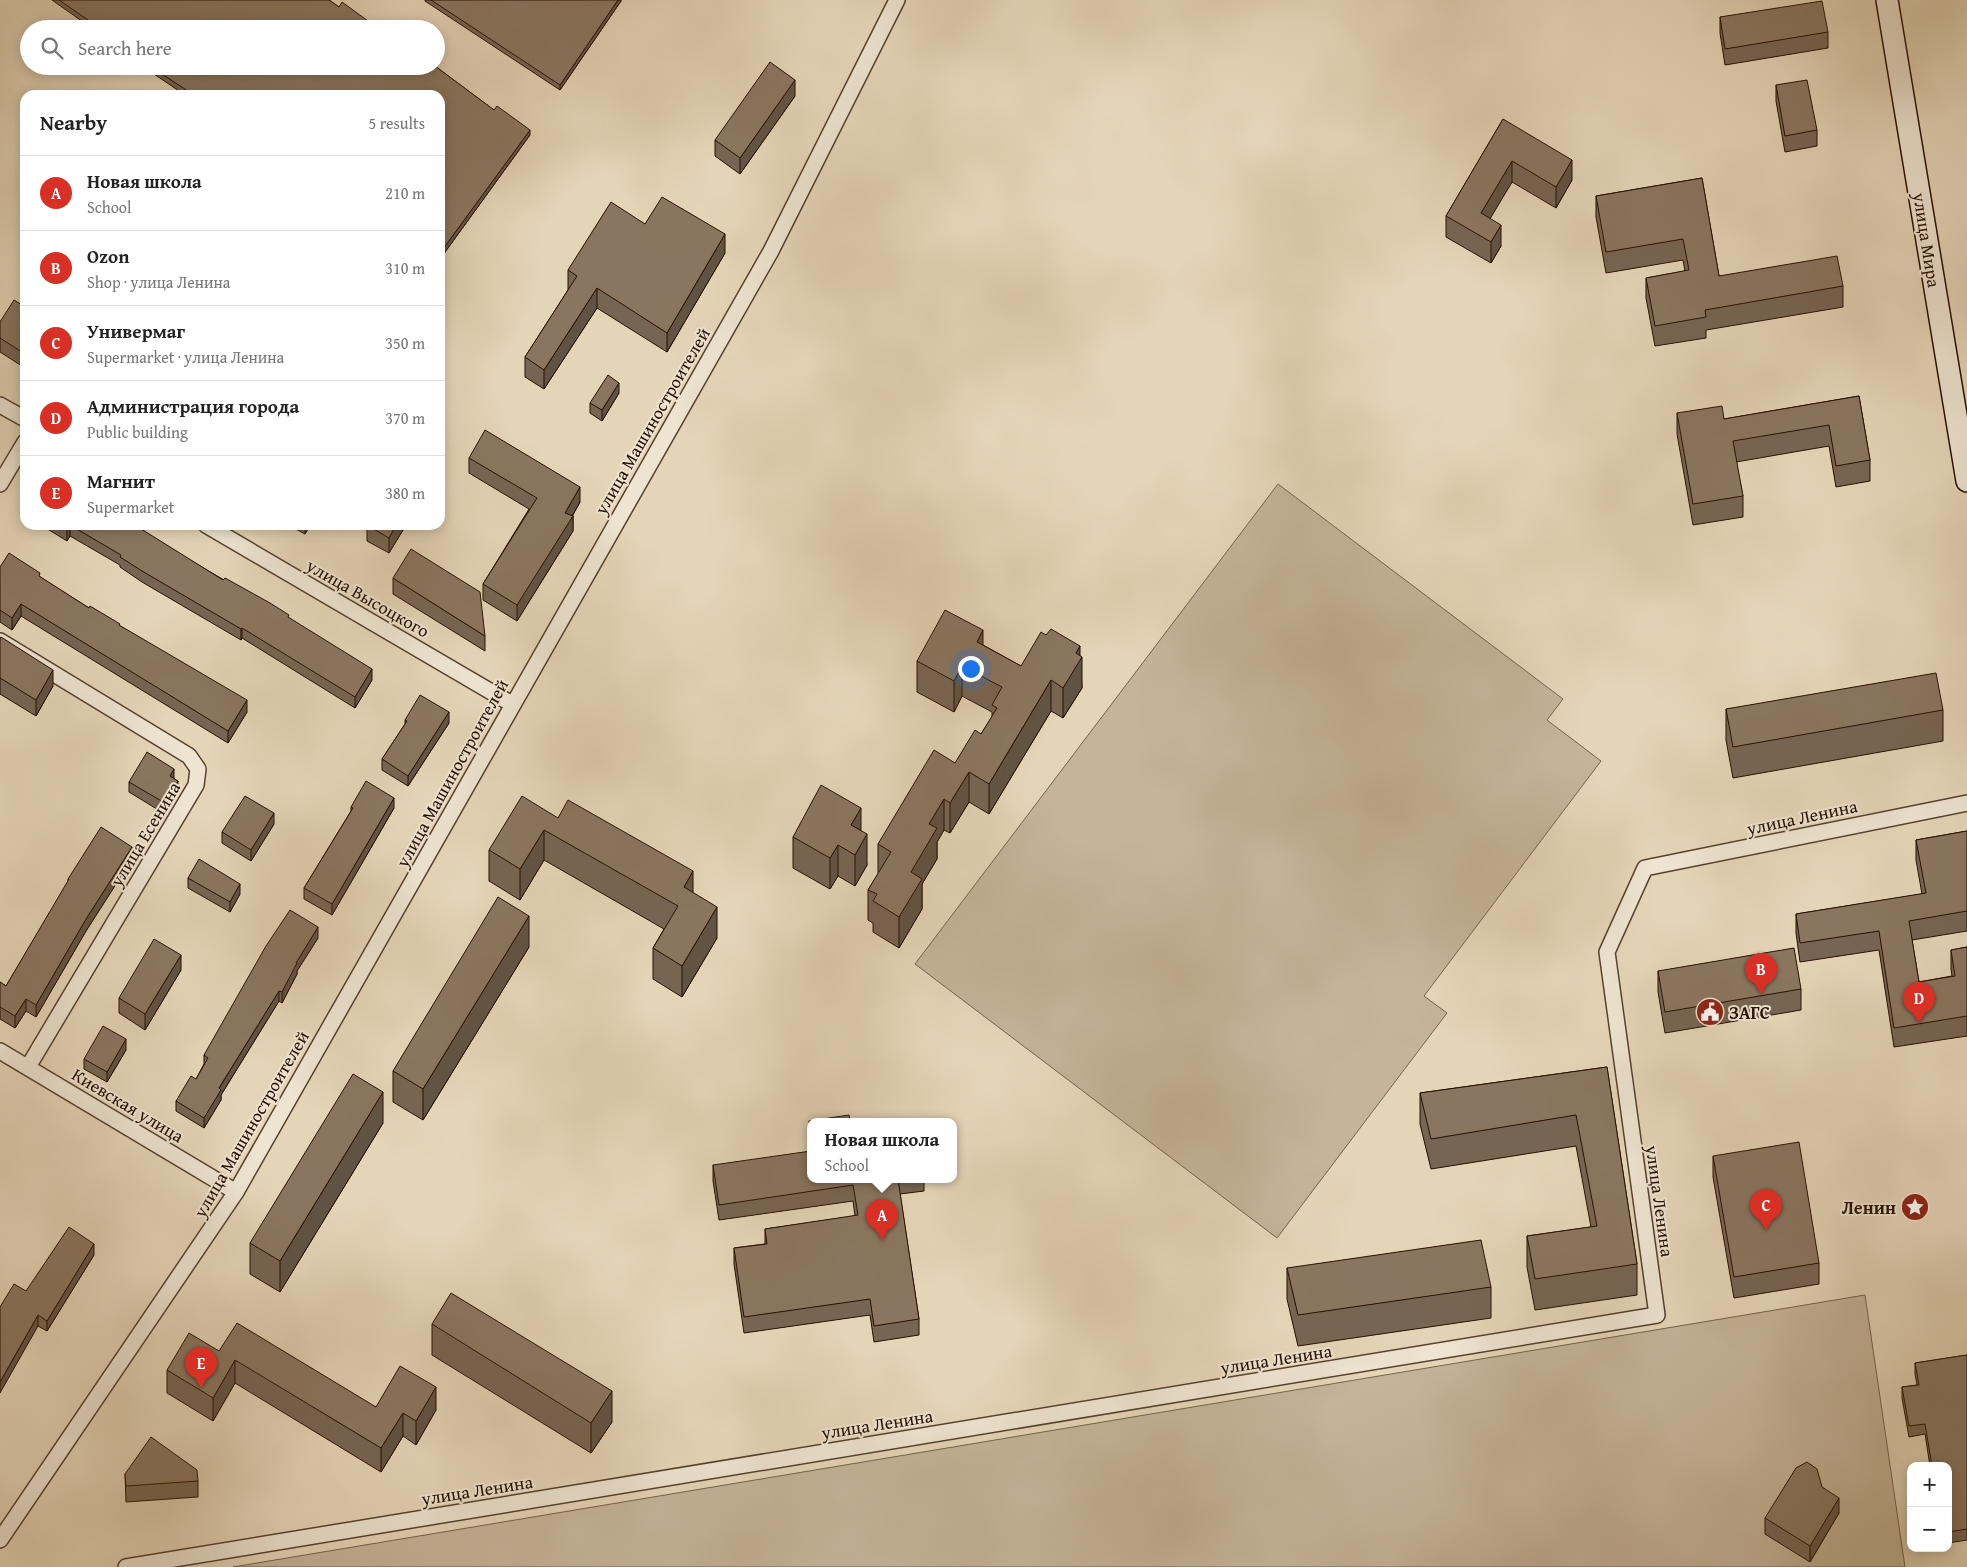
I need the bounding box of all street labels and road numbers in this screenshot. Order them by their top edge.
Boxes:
street label: улица Мира [1906,190,1948,290]
street label: улица Машиностроителей [587,322,717,520]
street label: улица Высоцкого [301,551,435,644]
street label: улица Машиностроителей [388,674,515,873]
street label: улица Есенина [102,776,187,892]
street label: улица Ленина [1743,792,1860,842]
street label: улица Машиностроителей [186,1025,316,1223]
street label: Киевская улица [67,1061,190,1149]
street label: улица Ленина [1639,1142,1681,1259]
street label: улица Ленина [1217,1337,1334,1381]
street label: улица Ленина [818,1402,935,1446]
street label: улица Ленина [418,1468,535,1512]

